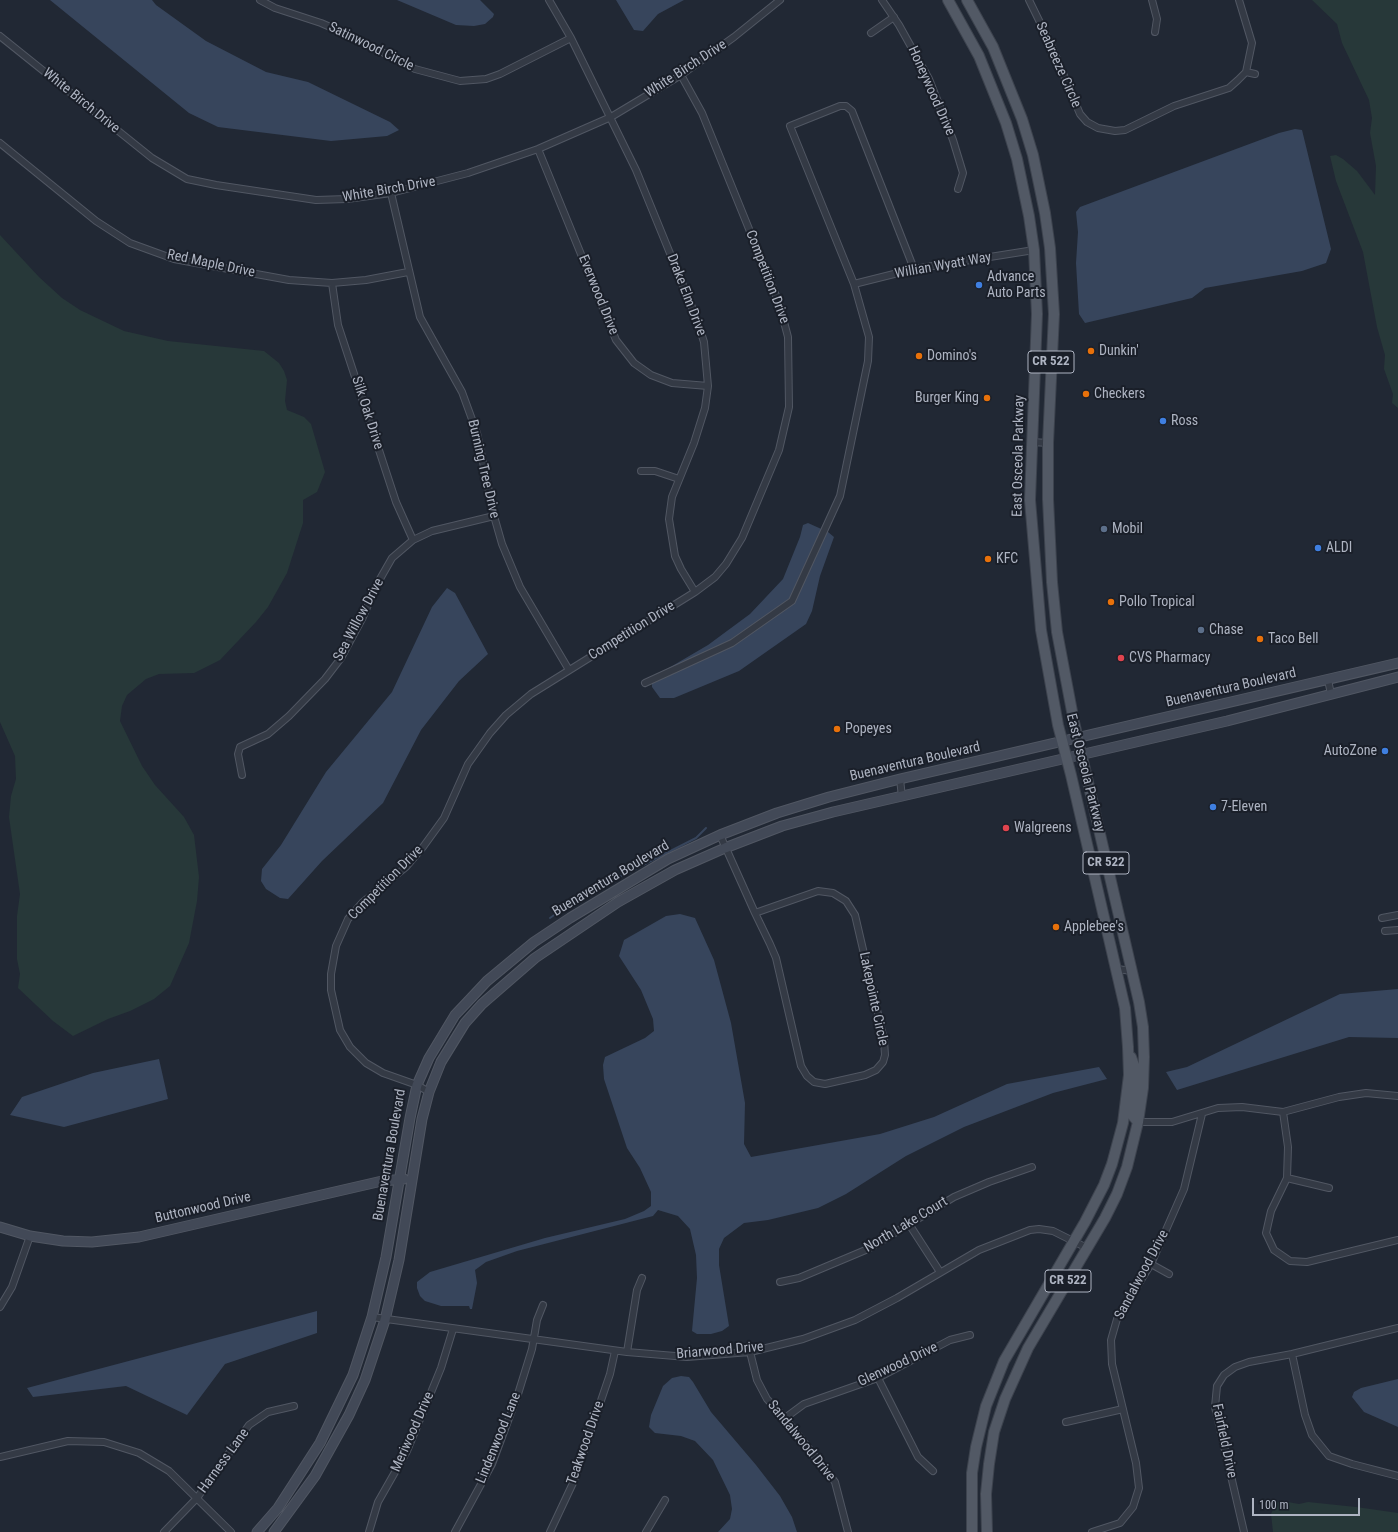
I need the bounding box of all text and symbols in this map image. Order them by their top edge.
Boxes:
street label: Satinwood Circle [326,19,416,75]
street label: Seabreeze Circle [1032,20,1084,110]
street label: White Birch Drive [642,36,730,102]
street label: Honeywood Drive [904,44,958,138]
street label: White Birch Drive [39,65,123,137]
street label: White Birch Drive [341,174,437,206]
street label: Competition Drive [741,228,793,326]
street label: Red Maple Drive [166,247,256,281]
street label: Willian Wyatt Way [893,249,993,283]
street label: Drake Elm Drive [663,252,709,338]
street label: Everwood Drive [574,253,622,337]
place label: Advance Auto Parts [987,269,1046,302]
marker: Advance Auto Parts [974,280,984,290]
place label: Dunkin' [1099,343,1139,359]
marker: Dunkin' [1086,346,1096,356]
place label: Domino's [927,348,977,364]
marker: Domino's [914,351,924,361]
road number: CR 522 [1028,351,1074,373]
street label: Silk Oak Drive [347,374,387,452]
place label: Checkers [1094,386,1145,402]
marker: Checkers [1081,389,1091,399]
place label: Burger King [915,390,979,406]
marker: Burger King [982,393,992,403]
street label: East Osceola Parkway [1010,395,1028,517]
place label: Ross [1171,413,1198,429]
marker: Ross [1158,416,1168,426]
street label: Burning Tree Drive [463,418,503,520]
place label: Mobil [1112,521,1143,537]
marker: Mobil [1099,524,1109,534]
place label: ALDI [1326,540,1352,556]
marker: ALDI [1313,543,1323,553]
place label: KFC [996,551,1018,567]
marker: KFC [983,554,993,564]
street label: Sea Willow Drive [330,576,388,664]
place label: Pollo Tropical [1119,594,1195,610]
marker: Pollo Tropical [1106,597,1116,607]
street label: Competition Drive [586,598,678,664]
place label: Chase [1209,622,1243,638]
marker: Chase [1196,625,1206,635]
place label: Taco Bell [1268,631,1319,647]
marker: Taco Bell [1255,634,1265,644]
place label: CVS Pharmacy [1129,650,1210,666]
marker: CVS Pharmacy [1116,653,1126,663]
street label: Buenaventura Boulevard [1164,665,1298,711]
street label: East Osceola Parkway [1062,712,1108,834]
place label: Popeyes [845,721,892,737]
marker: Popeyes [832,724,842,734]
street label: Buenaventura Boulevard [848,739,982,785]
place label: AutoZone [1324,743,1377,759]
marker: AutoZone [1380,746,1390,756]
place label: 7-Eleven [1221,799,1267,815]
marker: 7-Eleven [1208,802,1218,812]
place label: Walgreens [1014,820,1072,836]
marker: Walgreens [1001,823,1011,833]
street label: Buenaventura Boulevard [550,837,672,921]
street label: Competition Drive [345,842,427,924]
road number: CR 522 [1083,852,1129,874]
place label: Applebee's [1064,919,1124,935]
marker: Applebee's [1051,922,1061,932]
street label: Lakepointe Circle [855,951,891,1047]
street label: Buenaventura Boulevard [370,1088,410,1222]
street label: Buttonwood Drive [154,1189,252,1227]
street label: North Lake Court [861,1194,951,1256]
street label: Sandalwood Drive [1111,1227,1173,1323]
road number: CR 522 [1045,1270,1091,1292]
street label: Briarwood Drive [676,1339,764,1363]
street label: Glenwood Drive [855,1339,941,1391]
street label: Meriwood Drive [388,1389,438,1475]
street label: Lindenwood Lane [473,1390,525,1486]
street label: Sandalwood Drive [763,1397,839,1485]
street label: Teakwood Drive [564,1399,608,1487]
street label: Fairfield Drive [1208,1402,1240,1480]
street label: Harness Lane [195,1425,253,1497]
scale bar [1254,1490,1362,1516]
text: 100 m [1259,1498,1289,1512]

